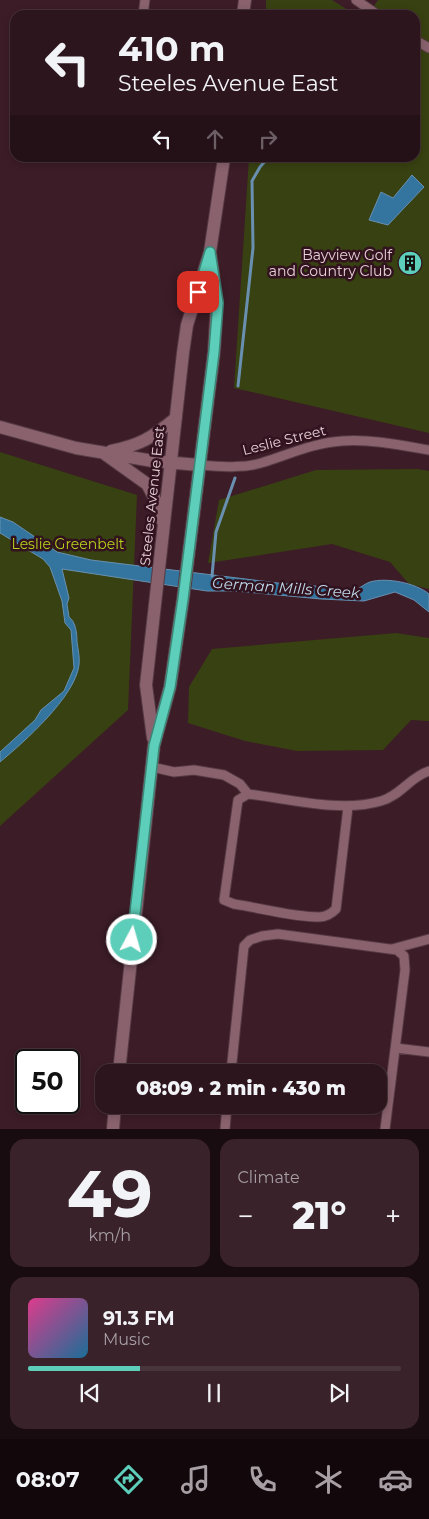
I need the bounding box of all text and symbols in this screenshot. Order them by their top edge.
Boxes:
text: 410 m [118,27,225,70]
icon: left [35,30,100,95]
text: Steeles Avenue East [118,70,338,97]
icon: left [148,125,176,153]
icon: ahead [201,125,229,153]
icon: right [254,125,282,153]
place label: Bayview Golf and Country Club [269,246,393,280]
building icon: Bayview Golf and Country Club [397,250,423,276]
pin [177,271,219,313]
icon: arrive [184,278,212,306]
street label: Leslie Street [240,421,328,459]
street label: Steeles Avenue East [136,425,168,567]
park label: Leslie Greenbelt [12,535,125,553]
water label: German Mills Creek [212,573,362,602]
position arrow [105,913,157,965]
speed limit sign: 50 [15,1049,80,1114]
text: 08:09 · 2 min · 430 m [136,1077,346,1100]
text: 49 [67,1154,153,1233]
text: Climate [238,1168,300,1187]
text: 21° [292,1192,346,1239]
text: − [238,1199,254,1233]
text: + [385,1199,401,1233]
text: km/h [88,1226,131,1245]
text: 91.3 FM [103,1307,175,1330]
text: Music [103,1330,150,1349]
icon: previous [76,1379,104,1407]
icon: pause [200,1379,228,1407]
icon: next [325,1379,353,1407]
icon: directions [111,1462,146,1497]
icon: music [178,1462,213,1497]
icon: phone [245,1462,280,1497]
icon: climate [311,1462,346,1497]
icon: car [378,1462,413,1497]
text: 08:07 [16,1466,80,1493]

